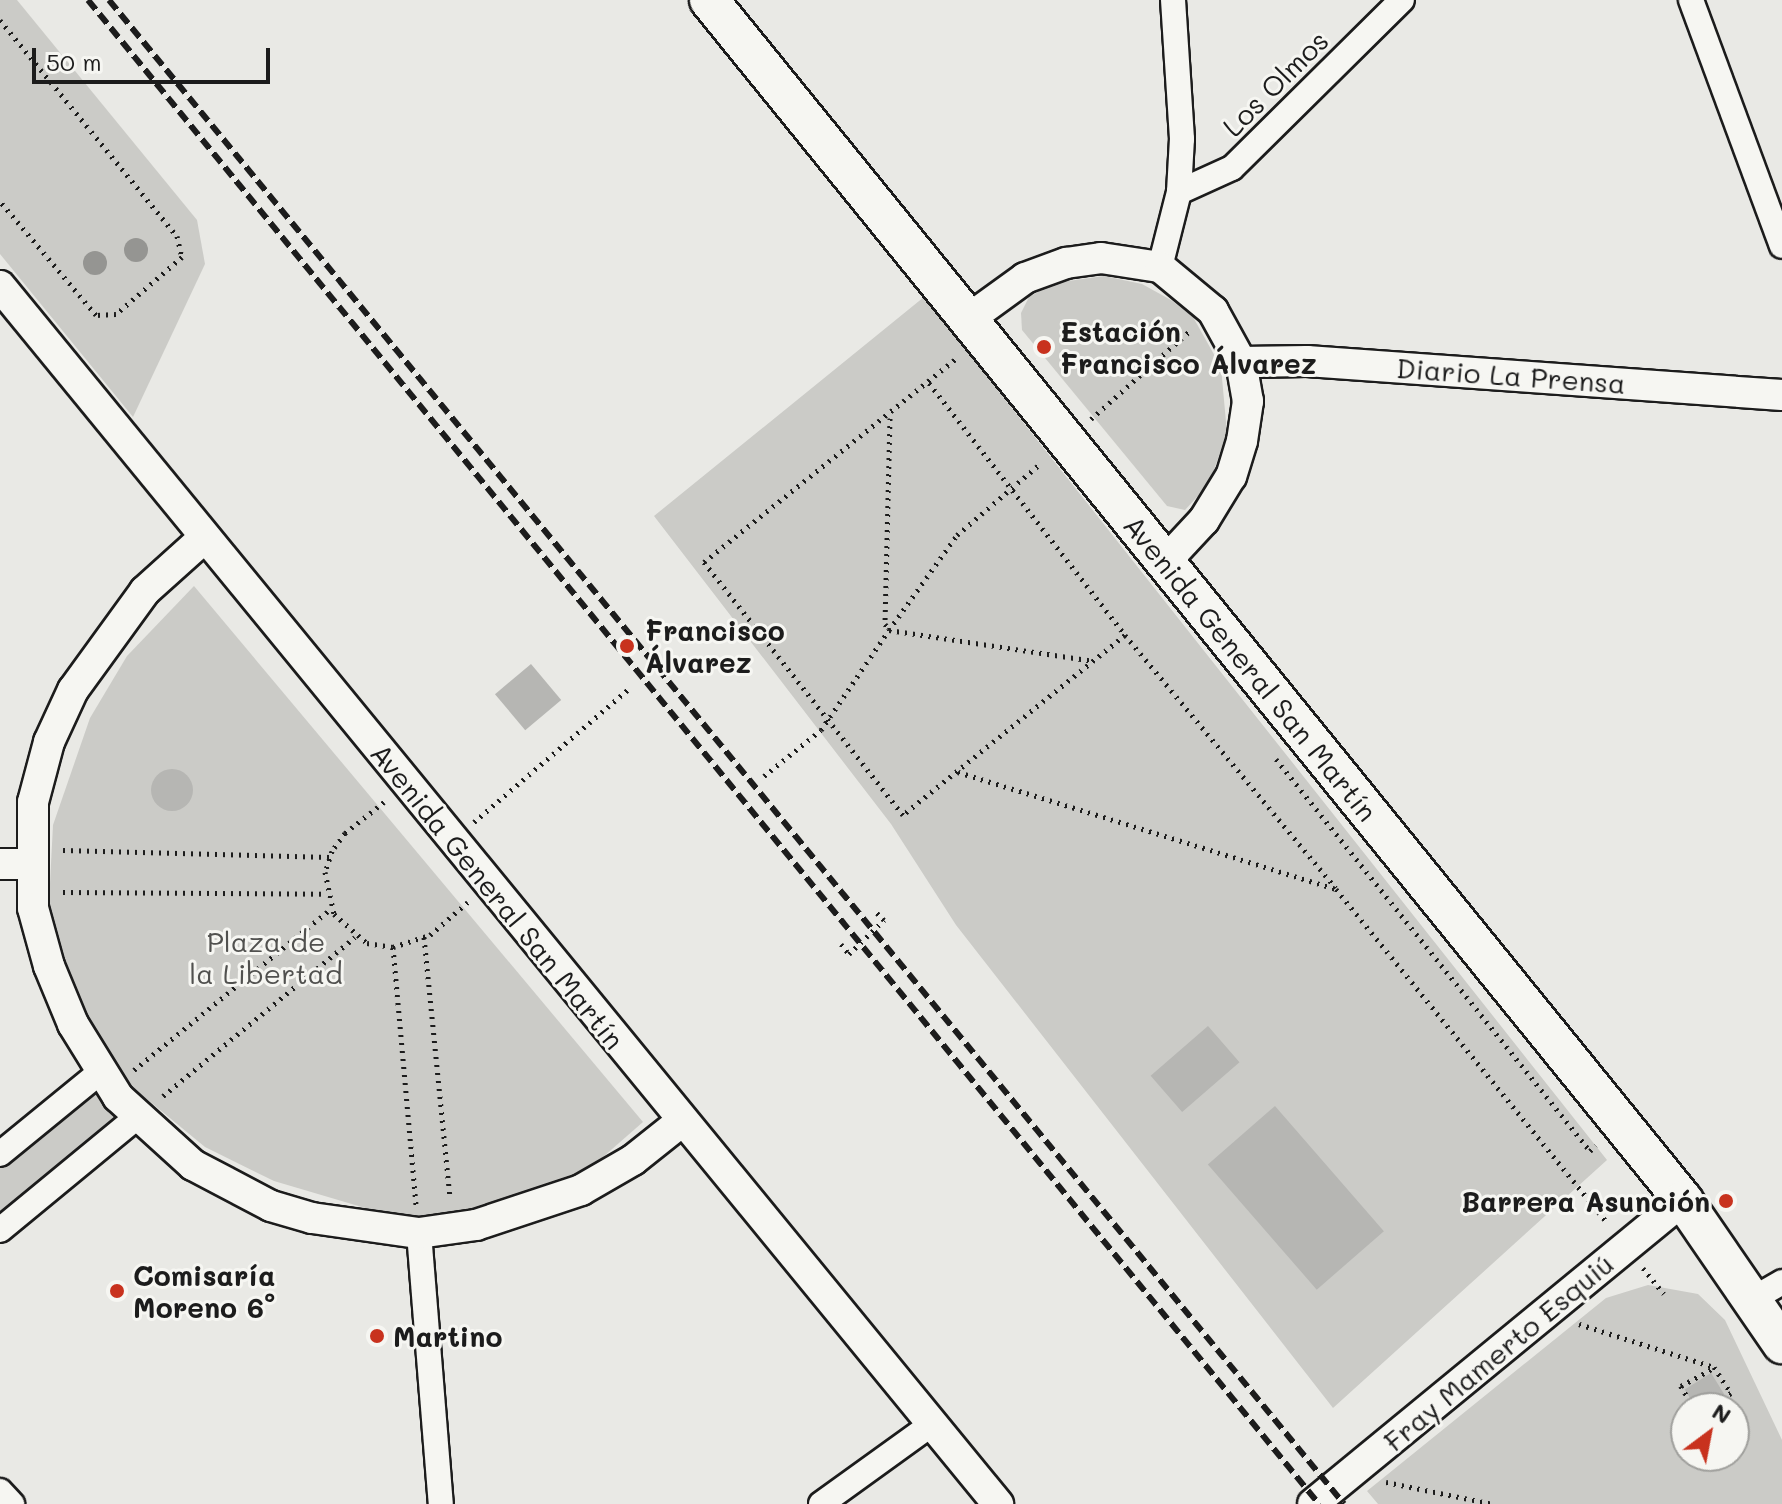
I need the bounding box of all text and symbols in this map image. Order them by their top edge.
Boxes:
street label: Los Olmos [1215,23,1335,143]
scale bar [36,32,274,82]
text: 50 m [46,46,102,77]
place label: Estación Francisco Álvarez [1060,314,1316,380]
marker: Estación Francisco Álvarez [1035,338,1053,356]
street label: Diario La Prensa [1395,350,1627,400]
street label: Avenida General San Martín [1117,508,1385,828]
place label: Francisco Álvarez [645,613,785,679]
marker: Francisco Álvarez [616,635,638,657]
street label: Avenida General San Martín [364,736,632,1056]
park label: Plaza de la Libertad [189,924,343,990]
place label: Barrera Asunción [1461,1184,1710,1218]
marker: Barrera Asunción [1717,1192,1735,1210]
street label: Fray Mamerto Esquiú [1377,1246,1619,1458]
place label: Comisaría Moreno 6° [133,1258,275,1324]
marker: Comisaría Moreno 6° [108,1282,126,1300]
place label: Martino [393,1319,502,1353]
marker: Martino [368,1327,386,1345]
north arrow [1670,1392,1750,1472]
text: N [1707,1396,1737,1430]

